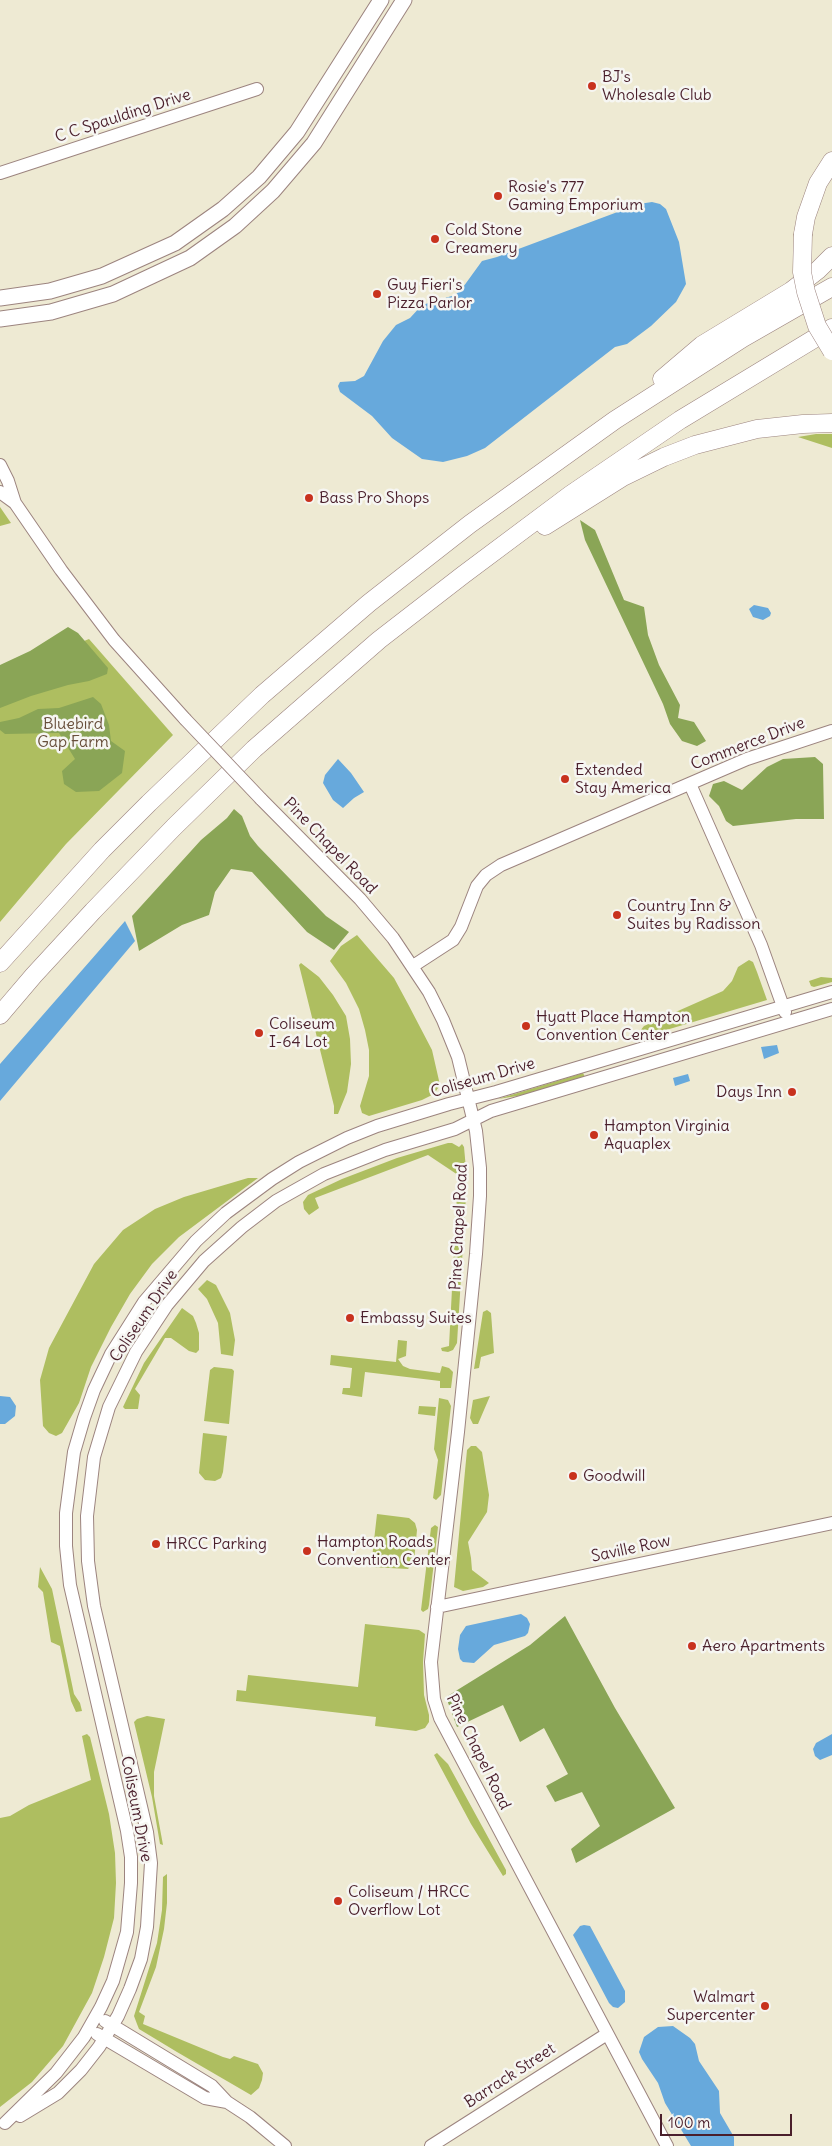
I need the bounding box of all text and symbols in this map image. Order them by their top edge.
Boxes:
place label: BJ's Wholesale Club [602,67,712,105]
marker: BJ's Wholesale Club [586,80,598,92]
street label: C C Spaulding Drive [53,85,193,147]
place label: Rosie's 777 Gaming Emporium [508,177,643,215]
marker: Rosie's 777 Gaming Emporium [492,190,504,202]
place label: Cold Stone Creamery [445,220,522,258]
marker: Cold Stone Creamery [429,233,441,245]
place label: Guy Fieri's Pizza Parlor [387,275,472,313]
marker: Guy Fieri's Pizza Parlor [371,288,383,300]
place label: Bass Pro Shops [319,488,429,508]
marker: Bass Pro Shops [303,492,315,504]
street label: Commerce Drive [688,713,808,775]
park label: Bluebird Gap Farm [37,714,109,752]
place label: Extended Stay America [575,760,671,798]
marker: Extended Stay America [559,773,571,785]
street label: Pine Chapel Road [279,794,381,898]
place label: Country Inn & Suites by Radisson [627,896,760,934]
marker: Country Inn & Suites by Radisson [611,909,623,921]
place label: Hyatt Place Hampton Convention Center [536,1007,690,1045]
place label: Coliseum I-64 Lot [269,1014,335,1052]
marker: Hyatt Place Hampton Convention Center [520,1020,532,1032]
marker: Coliseum I-64 Lot [253,1027,265,1039]
street label: Coliseum Drive [429,1054,537,1102]
place label: Days Inn [716,1082,782,1102]
marker: Days Inn [786,1086,798,1098]
place label: Hampton Virginia Aquaplex [604,1116,730,1154]
marker: Hampton Virginia Aquaplex [588,1129,600,1141]
street label: Pine Chapel Road [446,1163,472,1291]
street label: Coliseum Drive [106,1266,182,1366]
place label: Embassy Suites [360,1308,472,1328]
marker: Embassy Suites [344,1312,356,1324]
place label: Goodwill [583,1466,645,1486]
marker: Goodwill [567,1470,579,1482]
street label: Saville Row [590,1531,672,1567]
place label: Hampton Roads Convention Center [317,1532,450,1570]
place label: HRCC Parking [166,1534,267,1554]
marker: HRCC Parking [150,1538,162,1550]
marker: Hampton Roads Convention Center [301,1545,313,1557]
place label: Aero Apartments [702,1636,825,1656]
marker: Aero Apartments [686,1640,698,1652]
street label: Pine Chapel Road [442,1691,514,1813]
street label: Coliseum Drive [116,1754,156,1864]
place label: Coliseum / HRCC Overflow Lot [348,1882,470,1920]
marker: Coliseum / HRCC Overflow Lot [332,1895,344,1907]
place label: Walmart Supercenter [667,1987,755,2025]
marker: Walmart Supercenter [759,2000,771,2012]
street label: Barrack Street [461,2040,559,2112]
scale bar [662,2104,794,2136]
text: 100 m [668,2113,710,2132]

